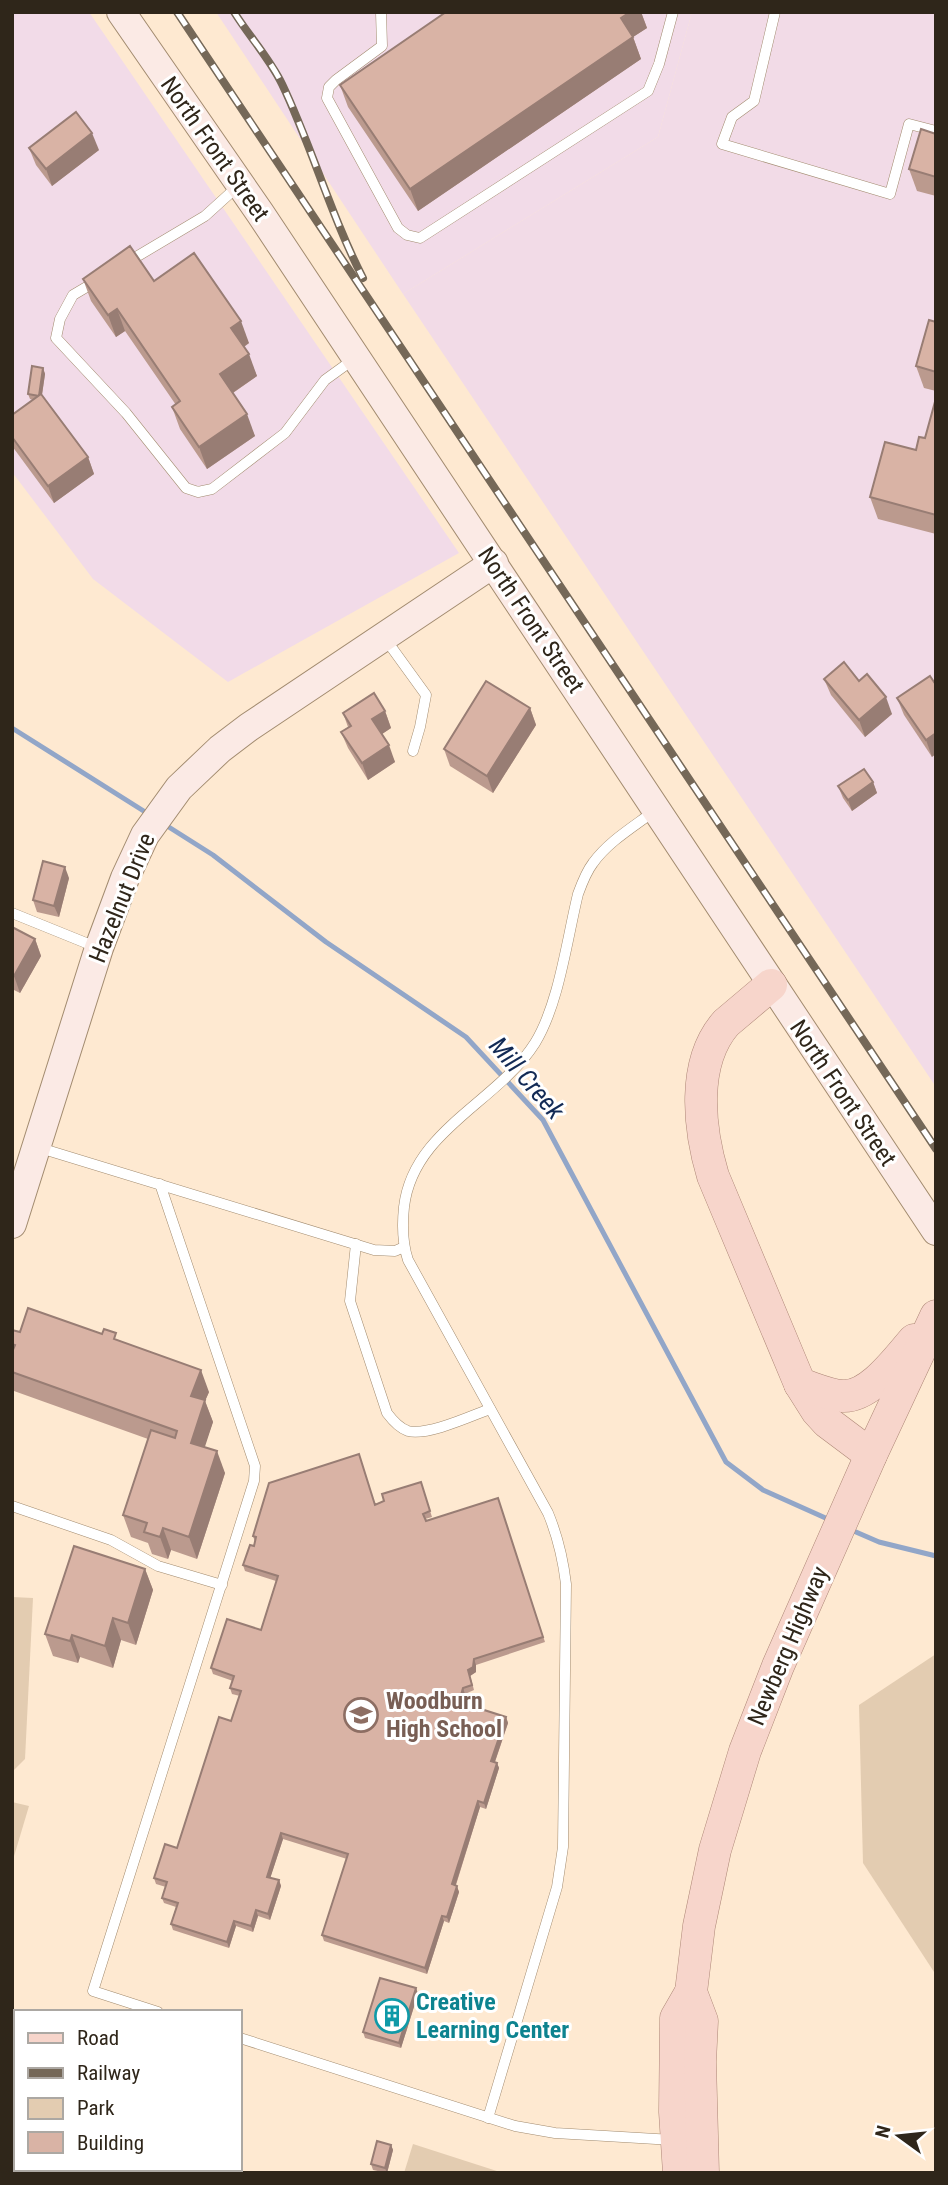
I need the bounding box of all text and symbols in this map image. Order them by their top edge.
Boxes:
street label: North Front Street [155,71,275,227]
street label: North Front Street [472,542,590,698]
street label: Hazelnut Drive [83,829,161,967]
street label: North Front Street [784,1015,902,1171]
water label: Mill Creek [483,1031,571,1126]
street label: Newberg Highway [742,1562,834,1730]
place label: Woodburn High School [386,1687,502,1743]
school or university icon: Woodburn High School [342,1696,380,1734]
place label: Creative Learning Center [416,1988,569,2044]
building icon: Creative Learning Center [373,1997,411,2035]
legend [14,2010,242,2171]
text: Road [77,2026,119,2050]
text: Railway [77,2061,140,2085]
text: Park [77,2096,115,2120]
north arrow [864,2101,934,2171]
text: N [870,2123,896,2140]
text: Building [77,2131,144,2155]

